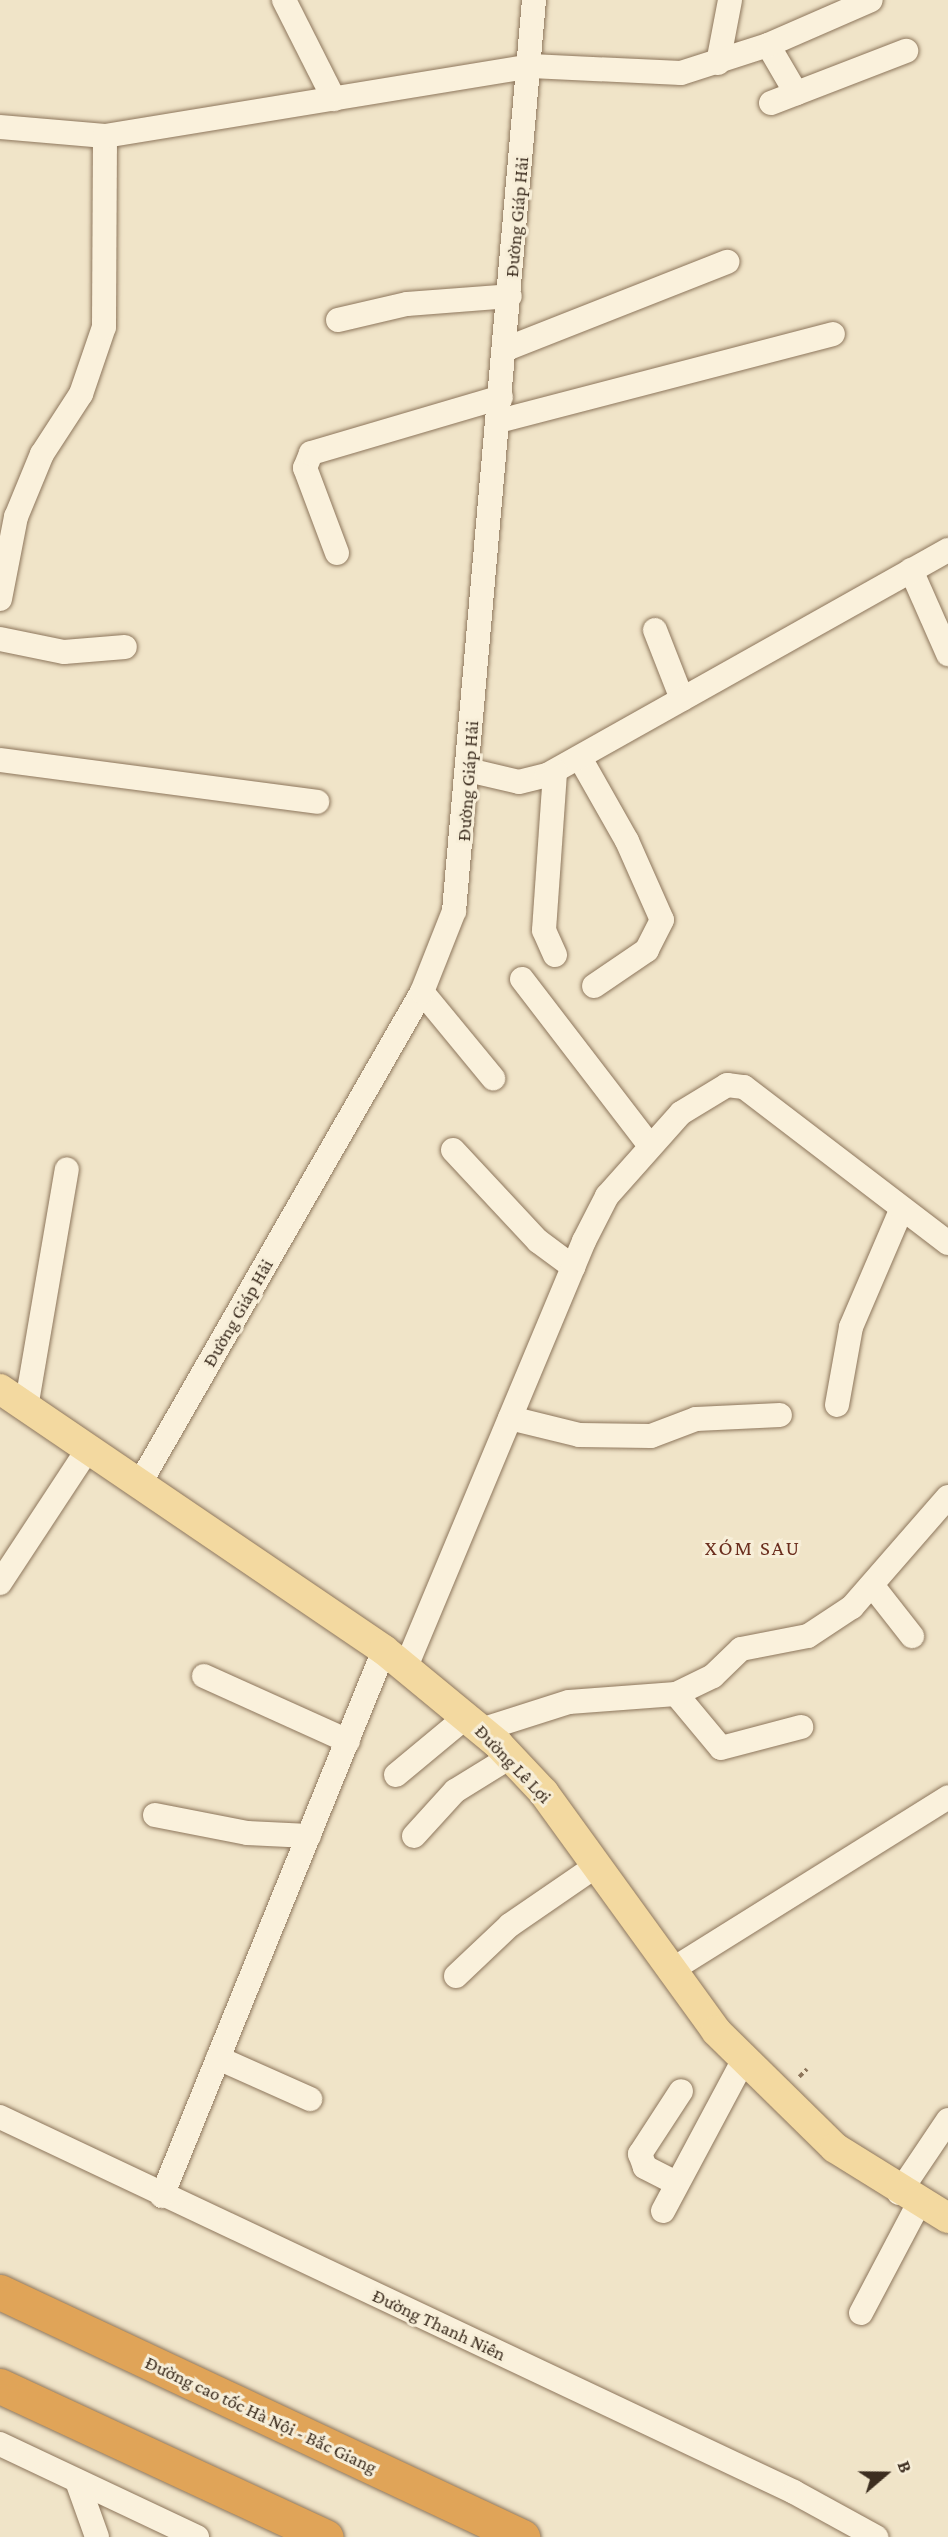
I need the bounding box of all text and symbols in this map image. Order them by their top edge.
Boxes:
street label: Đường Giáp Hải [500,156,534,278]
street label: Đường Giáp Hải [452,720,484,842]
street label: Đường Giáp Hải [198,1255,278,1371]
district label: XÓM SAU [706,1535,800,1561]
street label: Đường Lê Lợi [470,1720,556,1808]
street label: Đường Thanh Niên [369,2284,509,2366]
street label: Đường cao tốc Hà Nội - Bắc Giang [141,2351,381,2479]
north arrow [850,2439,920,2509]
text: B [893,2458,917,2475]

